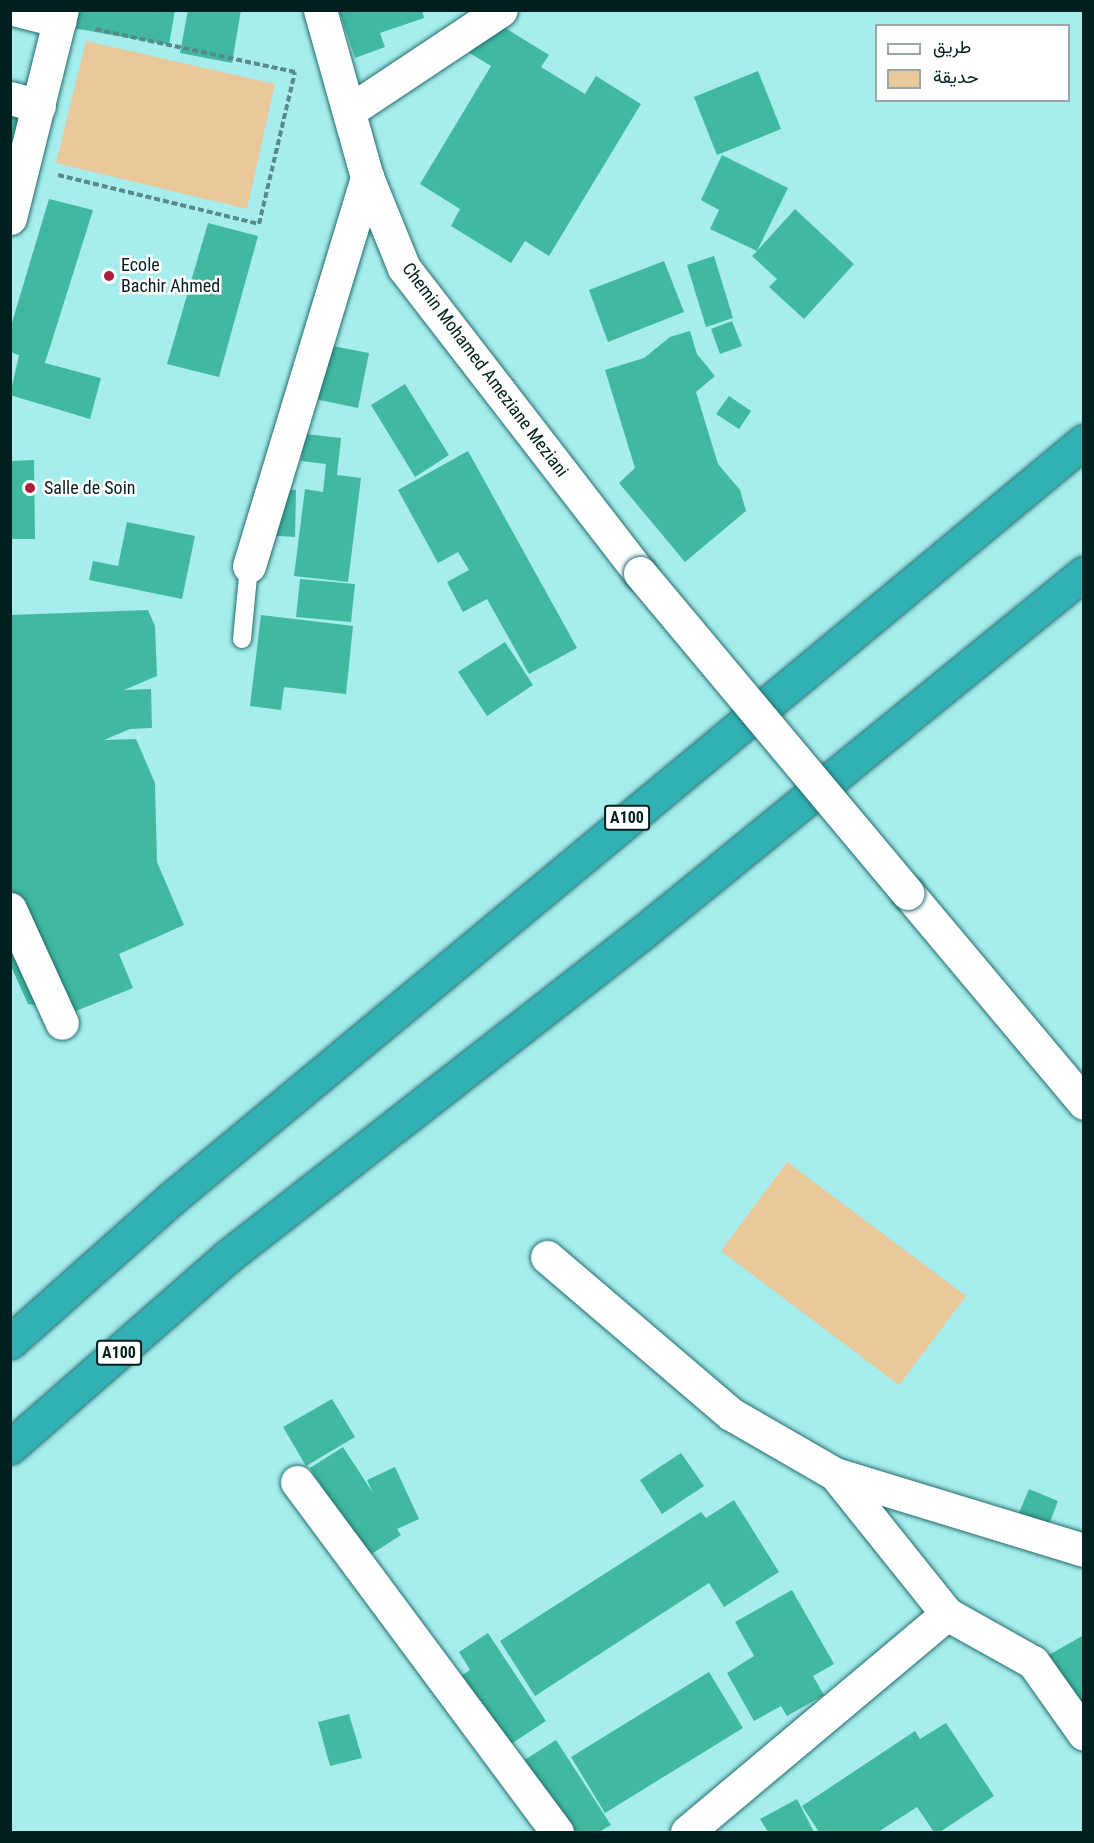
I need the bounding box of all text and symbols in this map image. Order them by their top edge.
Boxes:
legend [875,24,1070,102]
text: طريق [933,36,971,57]
text: حديقة [933,66,979,87]
place label: Ecole Bachir Ahmed [121,255,220,298]
street label: Chemin Mohamed Ameziane Meziani [397,259,573,481]
marker: Ecole Bachir Ahmed [102,269,116,283]
place label: Salle de Soin [44,477,136,499]
marker: Salle de Soin [21,479,39,497]
road number: A100 [603,805,651,831]
road number: A100 [95,1340,143,1366]

